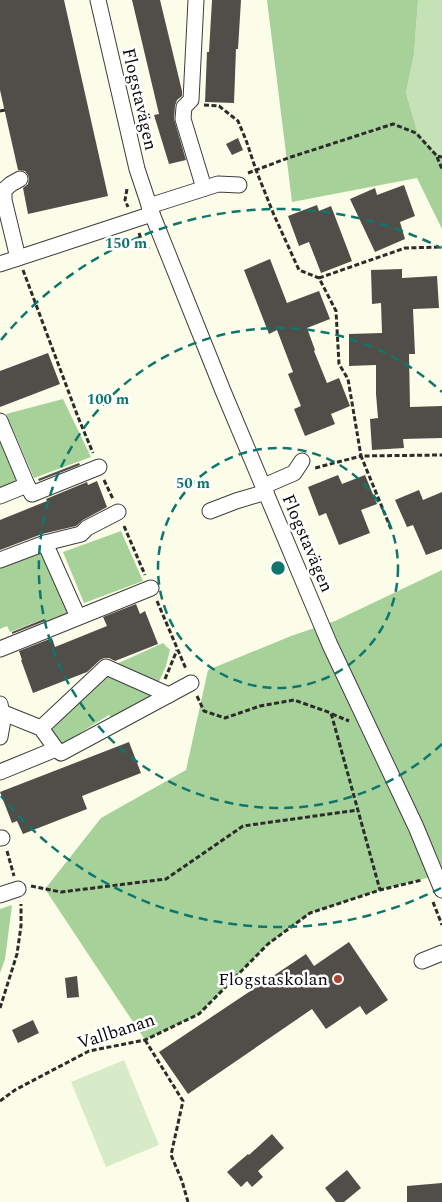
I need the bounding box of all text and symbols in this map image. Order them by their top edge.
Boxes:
street label: Flogstavägen [115,45,164,153]
text: 150 m [105,232,148,255]
text: 100 m [87,388,130,411]
text: 50 m [176,472,211,495]
street label: Flogstavägen [275,490,340,596]
centre of rings [269,559,287,577]
place label: Flogstaskolan [218,966,328,993]
marker: Flogstaskolan [332,973,344,985]
street label: Vallbanan [74,1006,159,1057]

